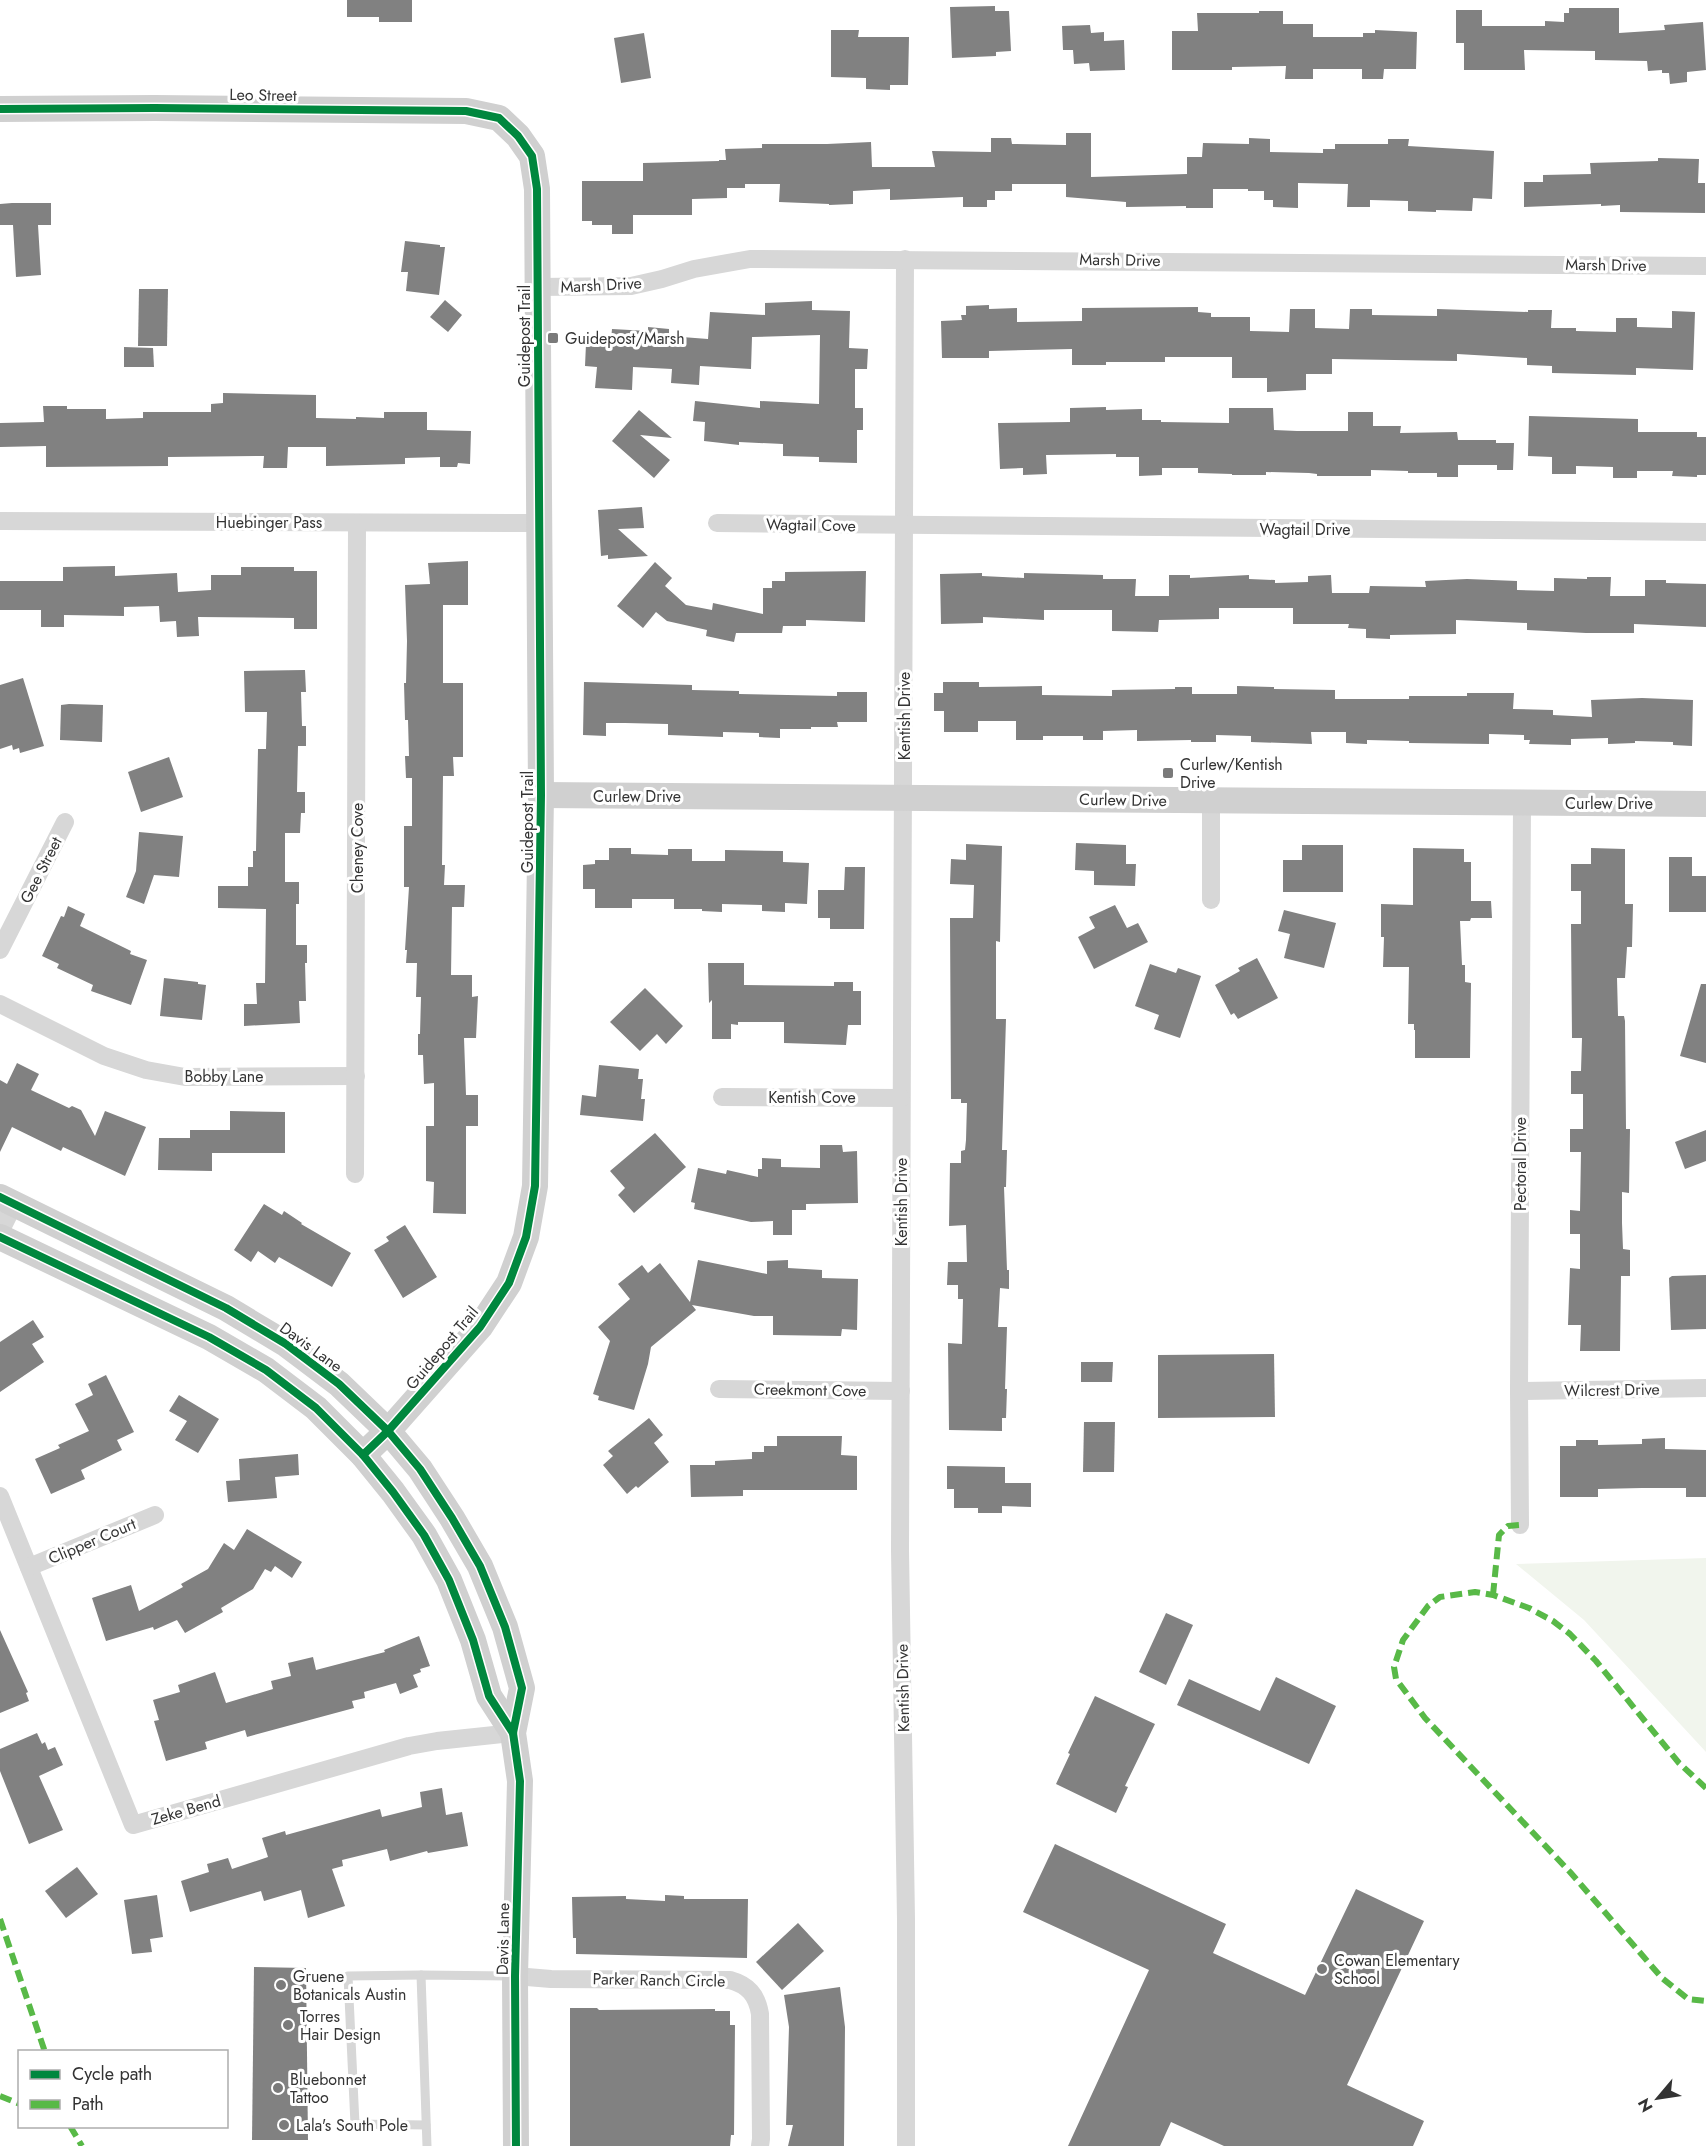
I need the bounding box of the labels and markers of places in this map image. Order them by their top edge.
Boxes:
place label: Guidepost/Marsh [565,327,685,350]
marker: Guidepost/Marsh [546,331,560,345]
place label: Curlew/Kentish Drive [1180,753,1283,794]
marker: Curlew/Kentish Drive [1161,766,1175,780]
place label: Cowan Elementary School [1334,1949,1461,1990]
marker: Cowan Elementary School [1315,1962,1329,1976]
place label: Gruene Botanicals Austin [293,1965,407,2006]
marker: Gruene Botanicals Austin [274,1978,288,1992]
place label: Torres Hair Design [300,2005,381,2046]
marker: Torres Hair Design [281,2018,295,2032]
place label: Bluebonnet Tattoo [290,2068,366,2109]
marker: Bluebonnet Tattoo [271,2081,285,2095]
place label: Lala's South Pole [296,2114,408,2137]
marker: Lala's South Pole [277,2118,291,2132]

